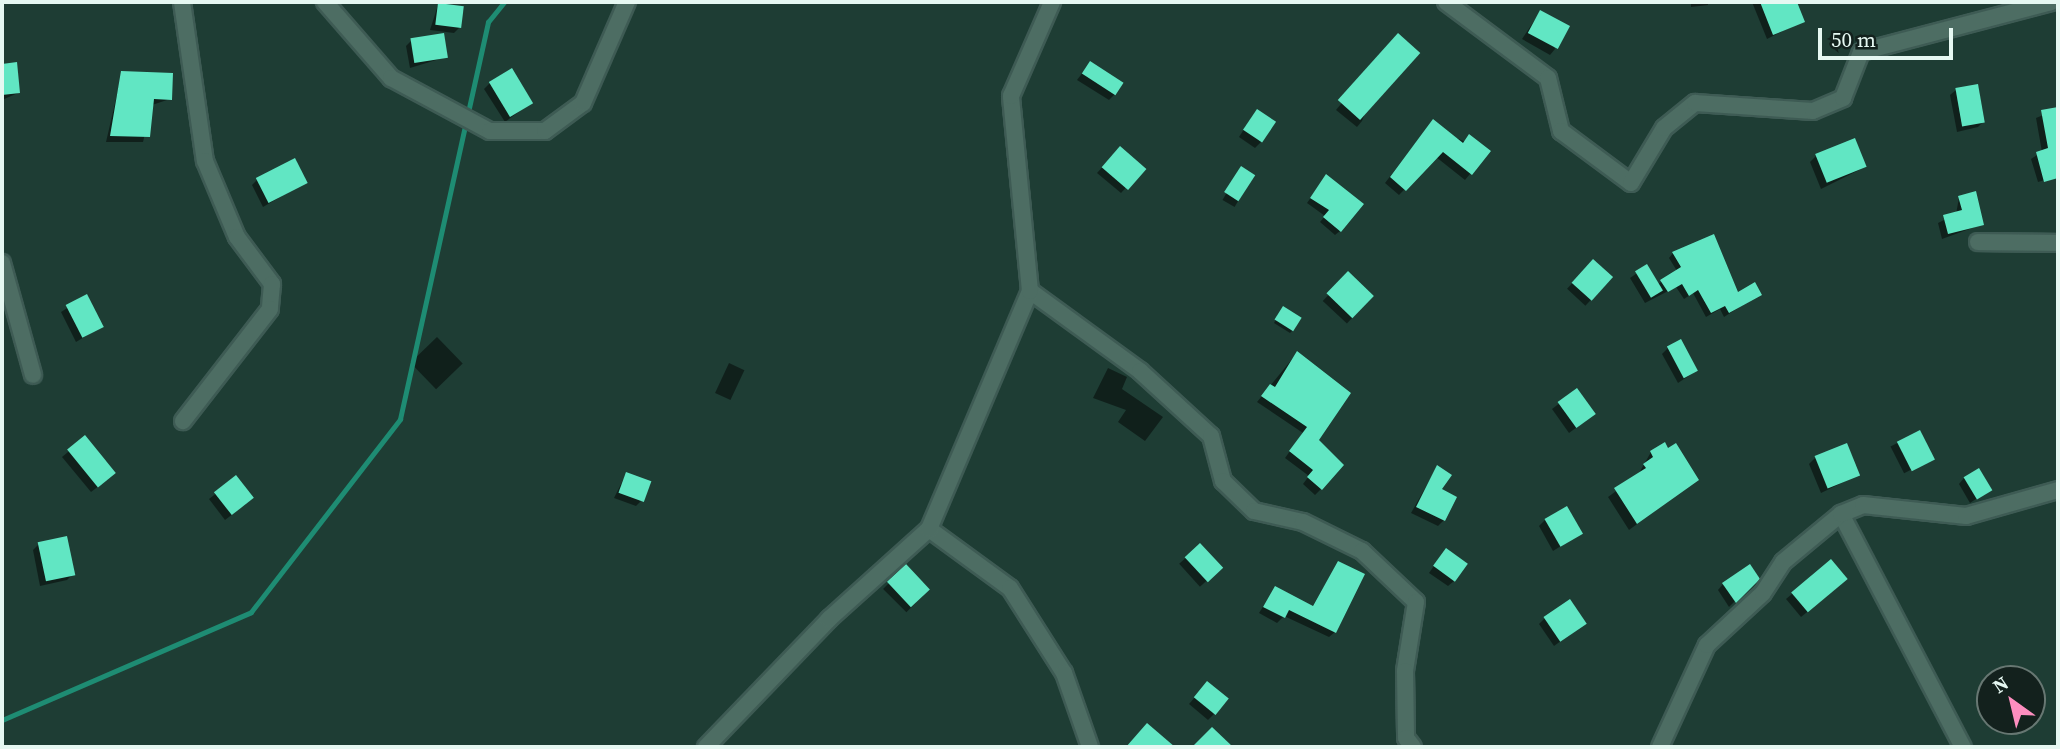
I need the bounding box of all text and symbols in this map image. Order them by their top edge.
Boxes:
scale bar [1822,14,1957,58]
text: 50 m [1831,25,1876,54]
north arrow [1976,665,2046,735]
text: N [1987,670,2013,699]

